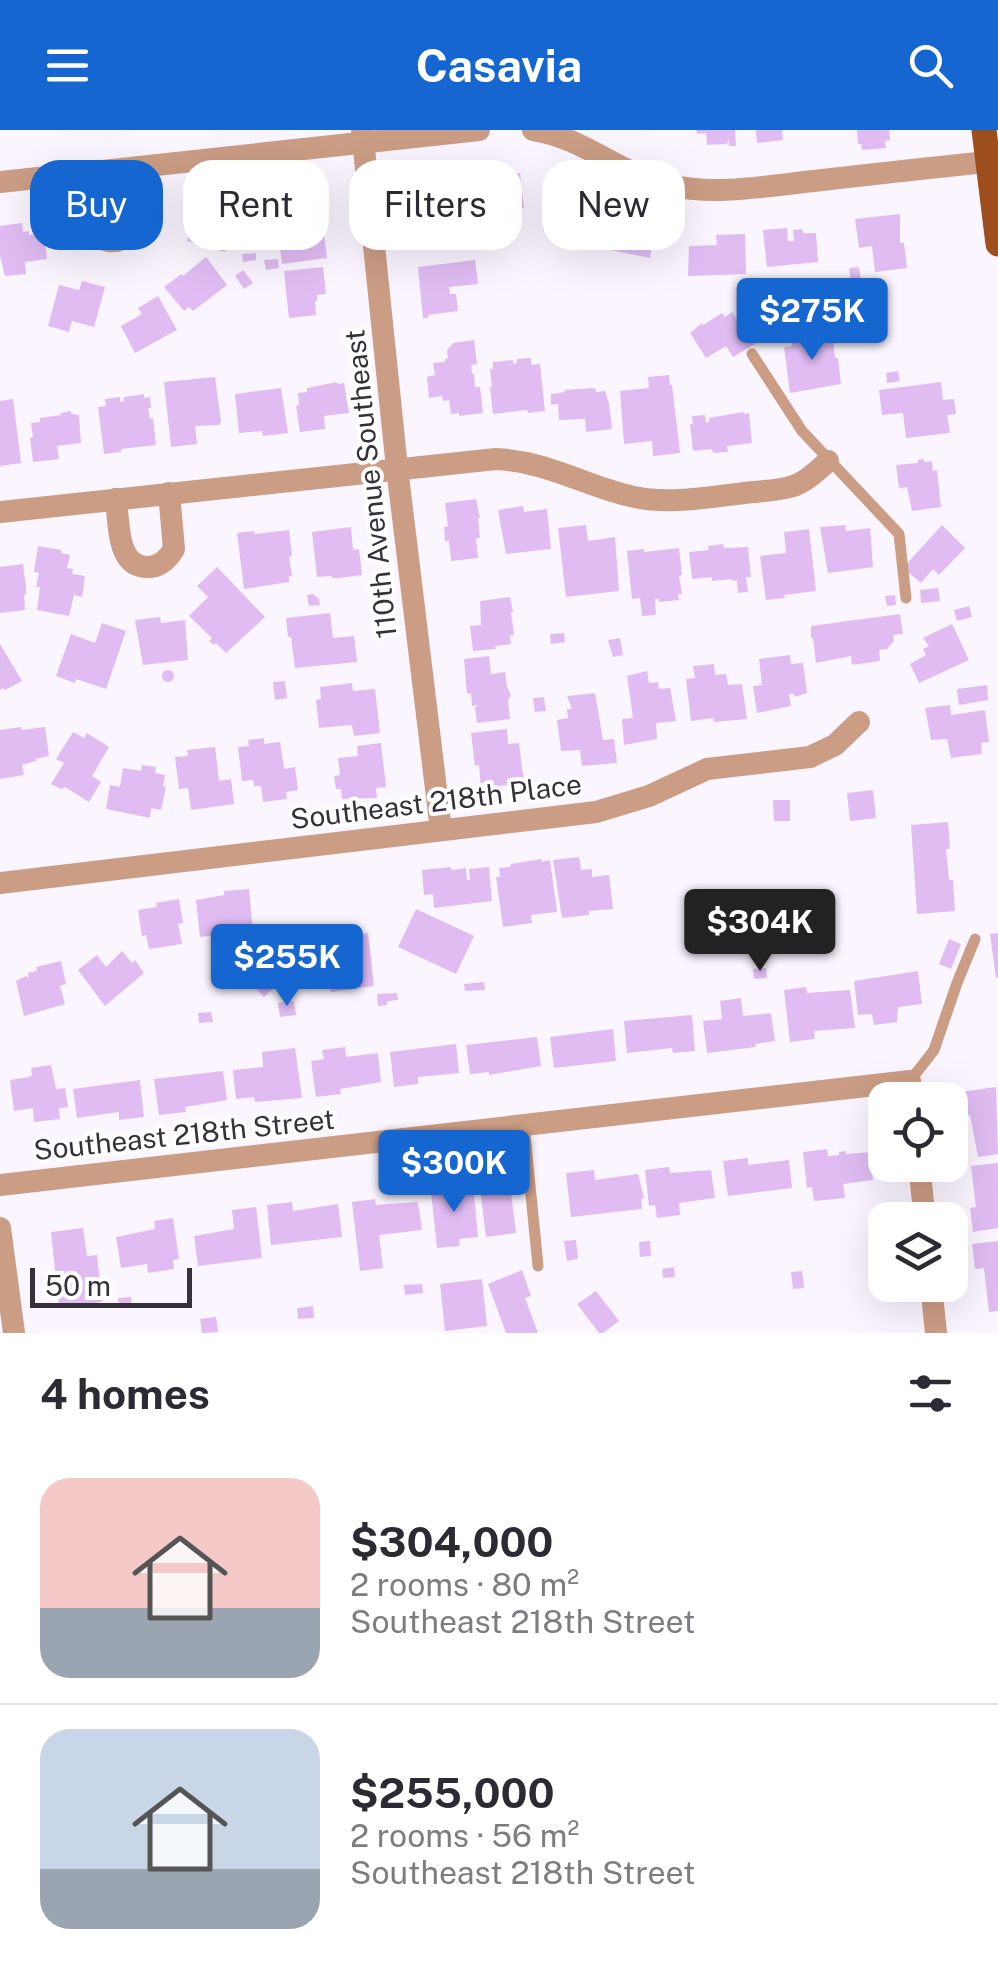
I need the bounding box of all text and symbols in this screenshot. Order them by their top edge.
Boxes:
icon: menu [40,38,95,93]
icon: search [903,38,958,93]
text: Casavia [416,39,582,92]
chip: Buy [30,160,163,250]
chip: Rent [183,160,329,250]
chip: Filters [349,160,522,250]
chip: New [542,160,685,250]
pin: $275K [742,278,882,363]
text: $275K [759,292,865,329]
street label: 110th Avenue Southeast [337,328,403,640]
street label: Southeast 218th Place [289,767,583,835]
pin: $304K [690,889,830,974]
text: $304K [706,903,814,940]
pin: $255K [217,924,357,1009]
text: $255K [233,938,341,975]
map controls [868,1082,968,1302]
button: locate [868,1082,968,1182]
street label: Southeast 218th Street [32,1102,336,1166]
pin: $300K [384,1130,524,1215]
text: $300K [400,1144,508,1181]
button: layers [868,1202,968,1302]
scale bar [30,1263,192,1308]
text: 50 m [45,1269,111,1302]
icon: filters [903,1366,958,1421]
text: 4 homes [40,1369,210,1418]
text: $304,000 [350,1517,553,1566]
icon: home [120,1518,240,1638]
text: 2 rooms · 80 m² [350,1566,579,1603]
text: Southeast 218th Street [350,1603,695,1640]
text: $255,000 [350,1768,555,1817]
icon: home [120,1769,240,1889]
text: 2 rooms · 56 m² [350,1817,579,1854]
text: Southeast 218th Street [350,1854,695,1891]

